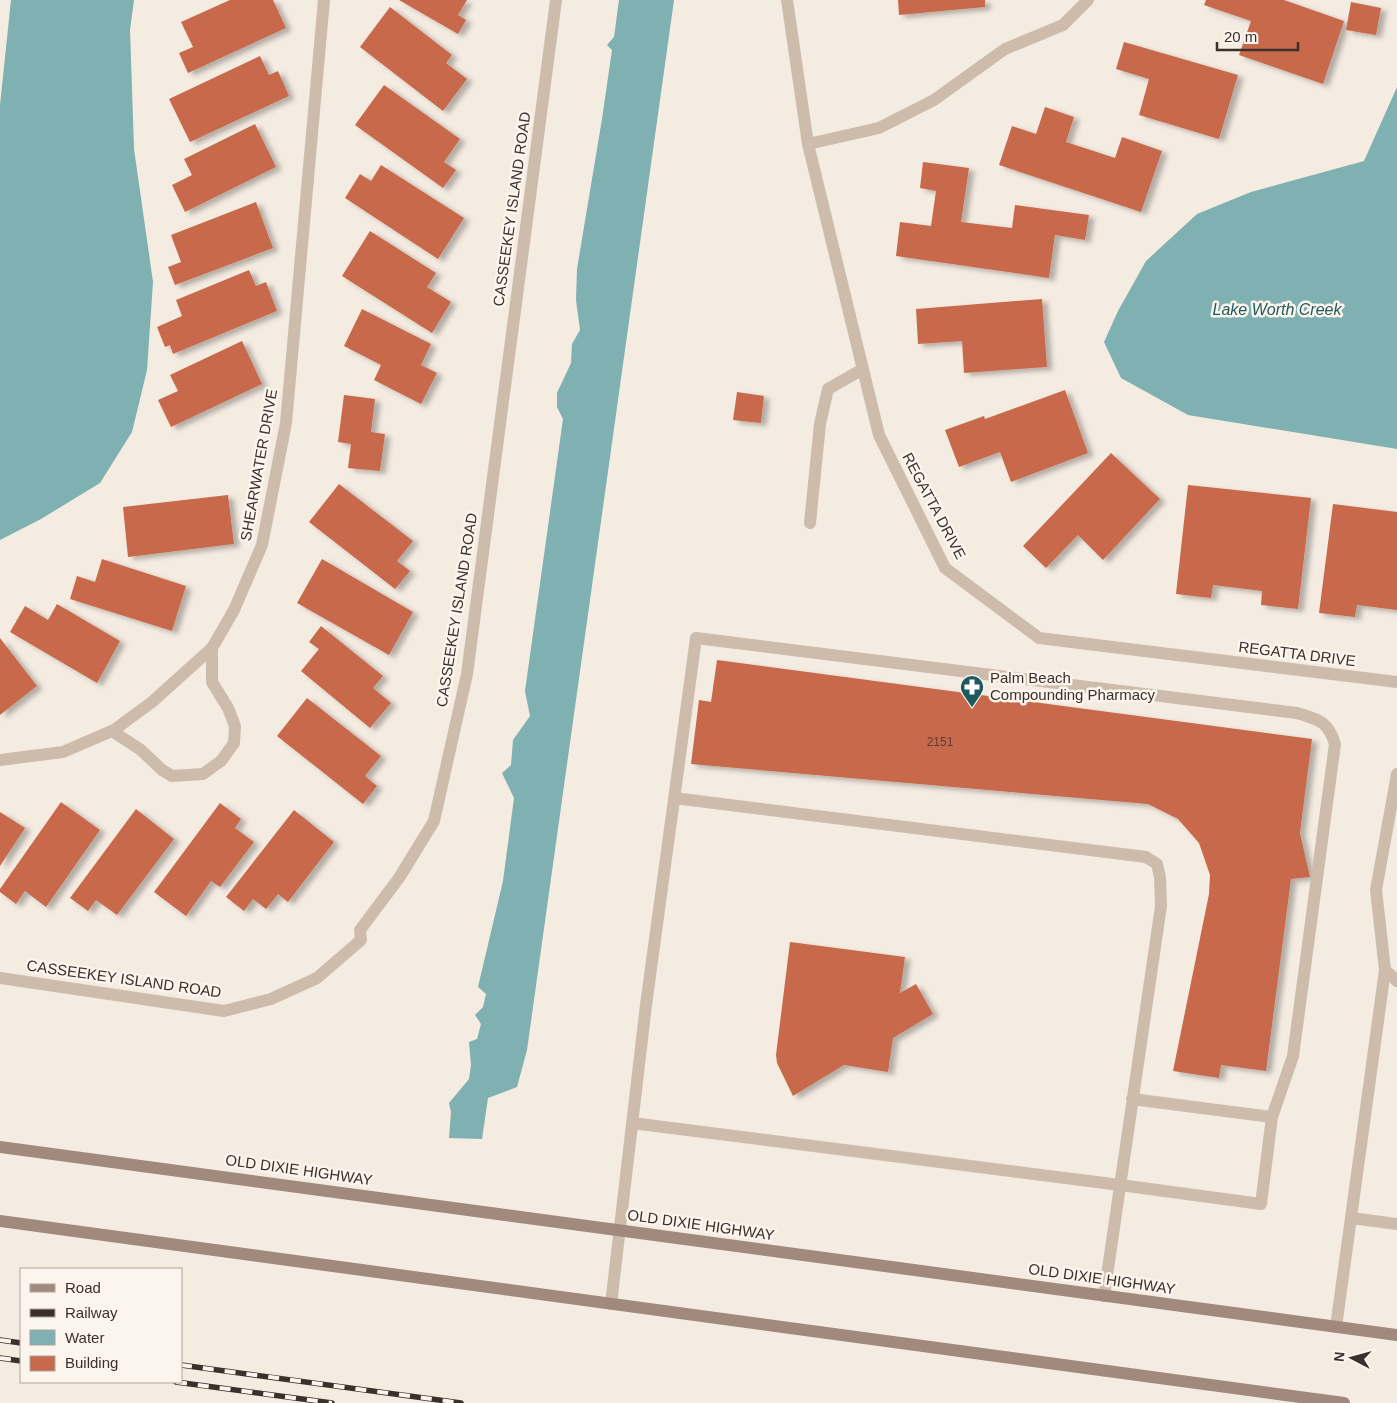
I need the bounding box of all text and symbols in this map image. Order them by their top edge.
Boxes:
scale bar [1217,20,1298,52]
text: 20 m [1224,28,1257,45]
street label: CASSEEKEY ISLAND ROAD [489,110,534,307]
water label: Lake Worth Creek [1213,301,1342,318]
street label: SHEARWATER DRIVE [237,388,280,542]
street label: REGATTA DRIVE [899,450,970,562]
street label: CASSEEKEY ISLAND ROAD [433,511,480,708]
street label: REGATTA DRIVE [1238,638,1357,669]
place label: Palm Beach Compounding Pharmacy [990,669,1156,703]
pharmacy icon: Palm Beach Compounding Pharmacy [959,674,985,708]
house number: 2151 [927,735,954,749]
street label: CASSEEKEY ISLAND ROAD [26,956,223,1001]
street label: OLD DIXIE HIGHWAY [224,1151,374,1188]
street label: OLD DIXIE HIGHWAY [626,1206,776,1243]
street label: OLD DIXIE HIGHWAY [1027,1260,1177,1297]
legend [20,1268,182,1383]
text: Road [65,1279,101,1296]
text: Railway [65,1304,118,1321]
text: Water [65,1329,104,1346]
north arrow [1327,1333,1377,1383]
text: N [1331,1351,1348,1363]
text: Building [65,1354,118,1371]

